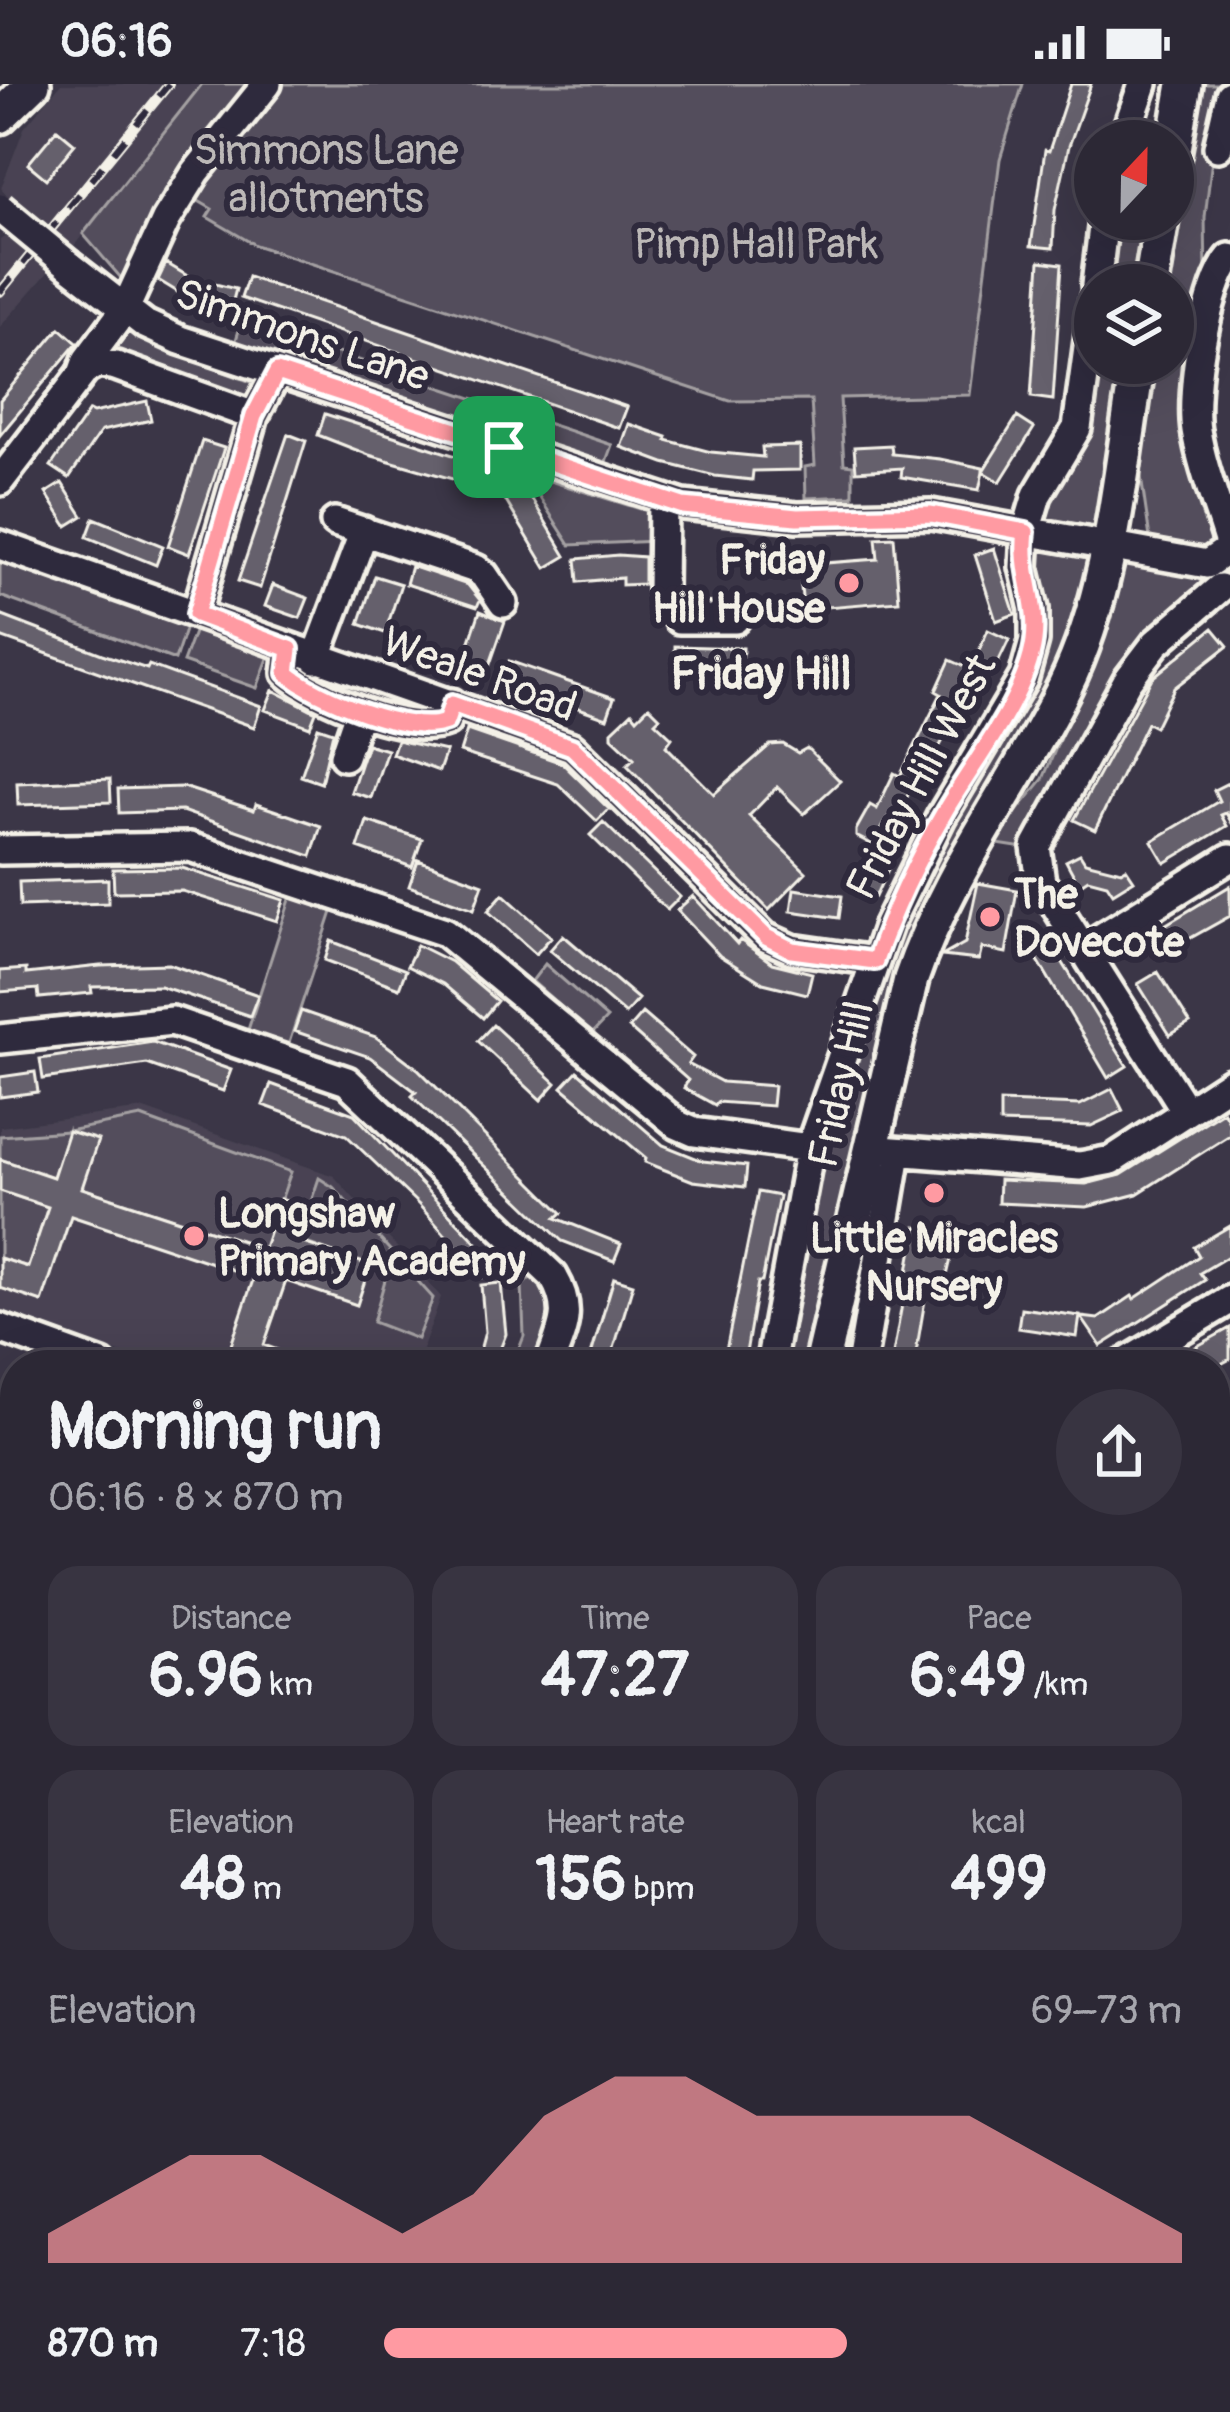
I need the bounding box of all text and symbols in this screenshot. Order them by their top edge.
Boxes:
text: 06:16 [60,14,173,70]
north arrow [1074,120,1194,240]
map controls [1074,120,1194,384]
park label: Simmons Lane allotments [194,125,459,225]
park label: Pimp Hall Park [634,219,878,271]
button: layers [1074,264,1194,384]
street label: Simmons Lane [169,268,436,404]
pin [453,396,555,498]
icon: arrive [471,414,537,480]
place label: Friday Hill House [652,535,826,635]
marker: Friday Hill House [836,570,862,596]
street label: Weale Road [375,616,584,734]
street label: Friday Hill West [835,645,1008,909]
district label: Friday Hill [670,647,852,703]
place label: The Dovecote [1014,869,1185,969]
marker: The Dovecote [977,904,1003,930]
street label: Friday Hill [798,996,886,1173]
marker: Little Miracles Nursery [921,1180,947,1206]
place label: Longshaw Primary Academy [218,1188,525,1288]
place label: Little Miracles Nursery [810,1213,1058,1313]
marker: Longshaw Primary Academy [181,1223,207,1249]
text: Morning run [48,1386,382,1469]
button: share [1056,1389,1182,1515]
text: 06:16 · 8 × 870 m [48,1473,343,1522]
text: Distance [171,1598,291,1639]
text: Time [581,1598,649,1639]
text: Pace [966,1598,1032,1639]
text: 6.96 [149,1639,263,1714]
text: 47:27 [541,1639,689,1714]
text: 6:49 [910,1639,1026,1714]
text: km [263,1664,313,1705]
text: /km [1026,1664,1088,1705]
text: Elevation [168,1802,294,1843]
text: Heart rate [545,1802,685,1843]
text: kcal [972,1802,1026,1843]
text: 48 [180,1843,245,1918]
text: 156 [535,1843,626,1918]
text: 499 [951,1843,1047,1918]
text: m [245,1868,282,1909]
text: bpm [626,1868,695,1909]
text: Elevation [48,1986,197,2035]
text: 69–73 m [1031,1986,1182,2035]
text: 870 m [48,2319,158,2368]
text: 7:18 [240,2319,306,2368]

